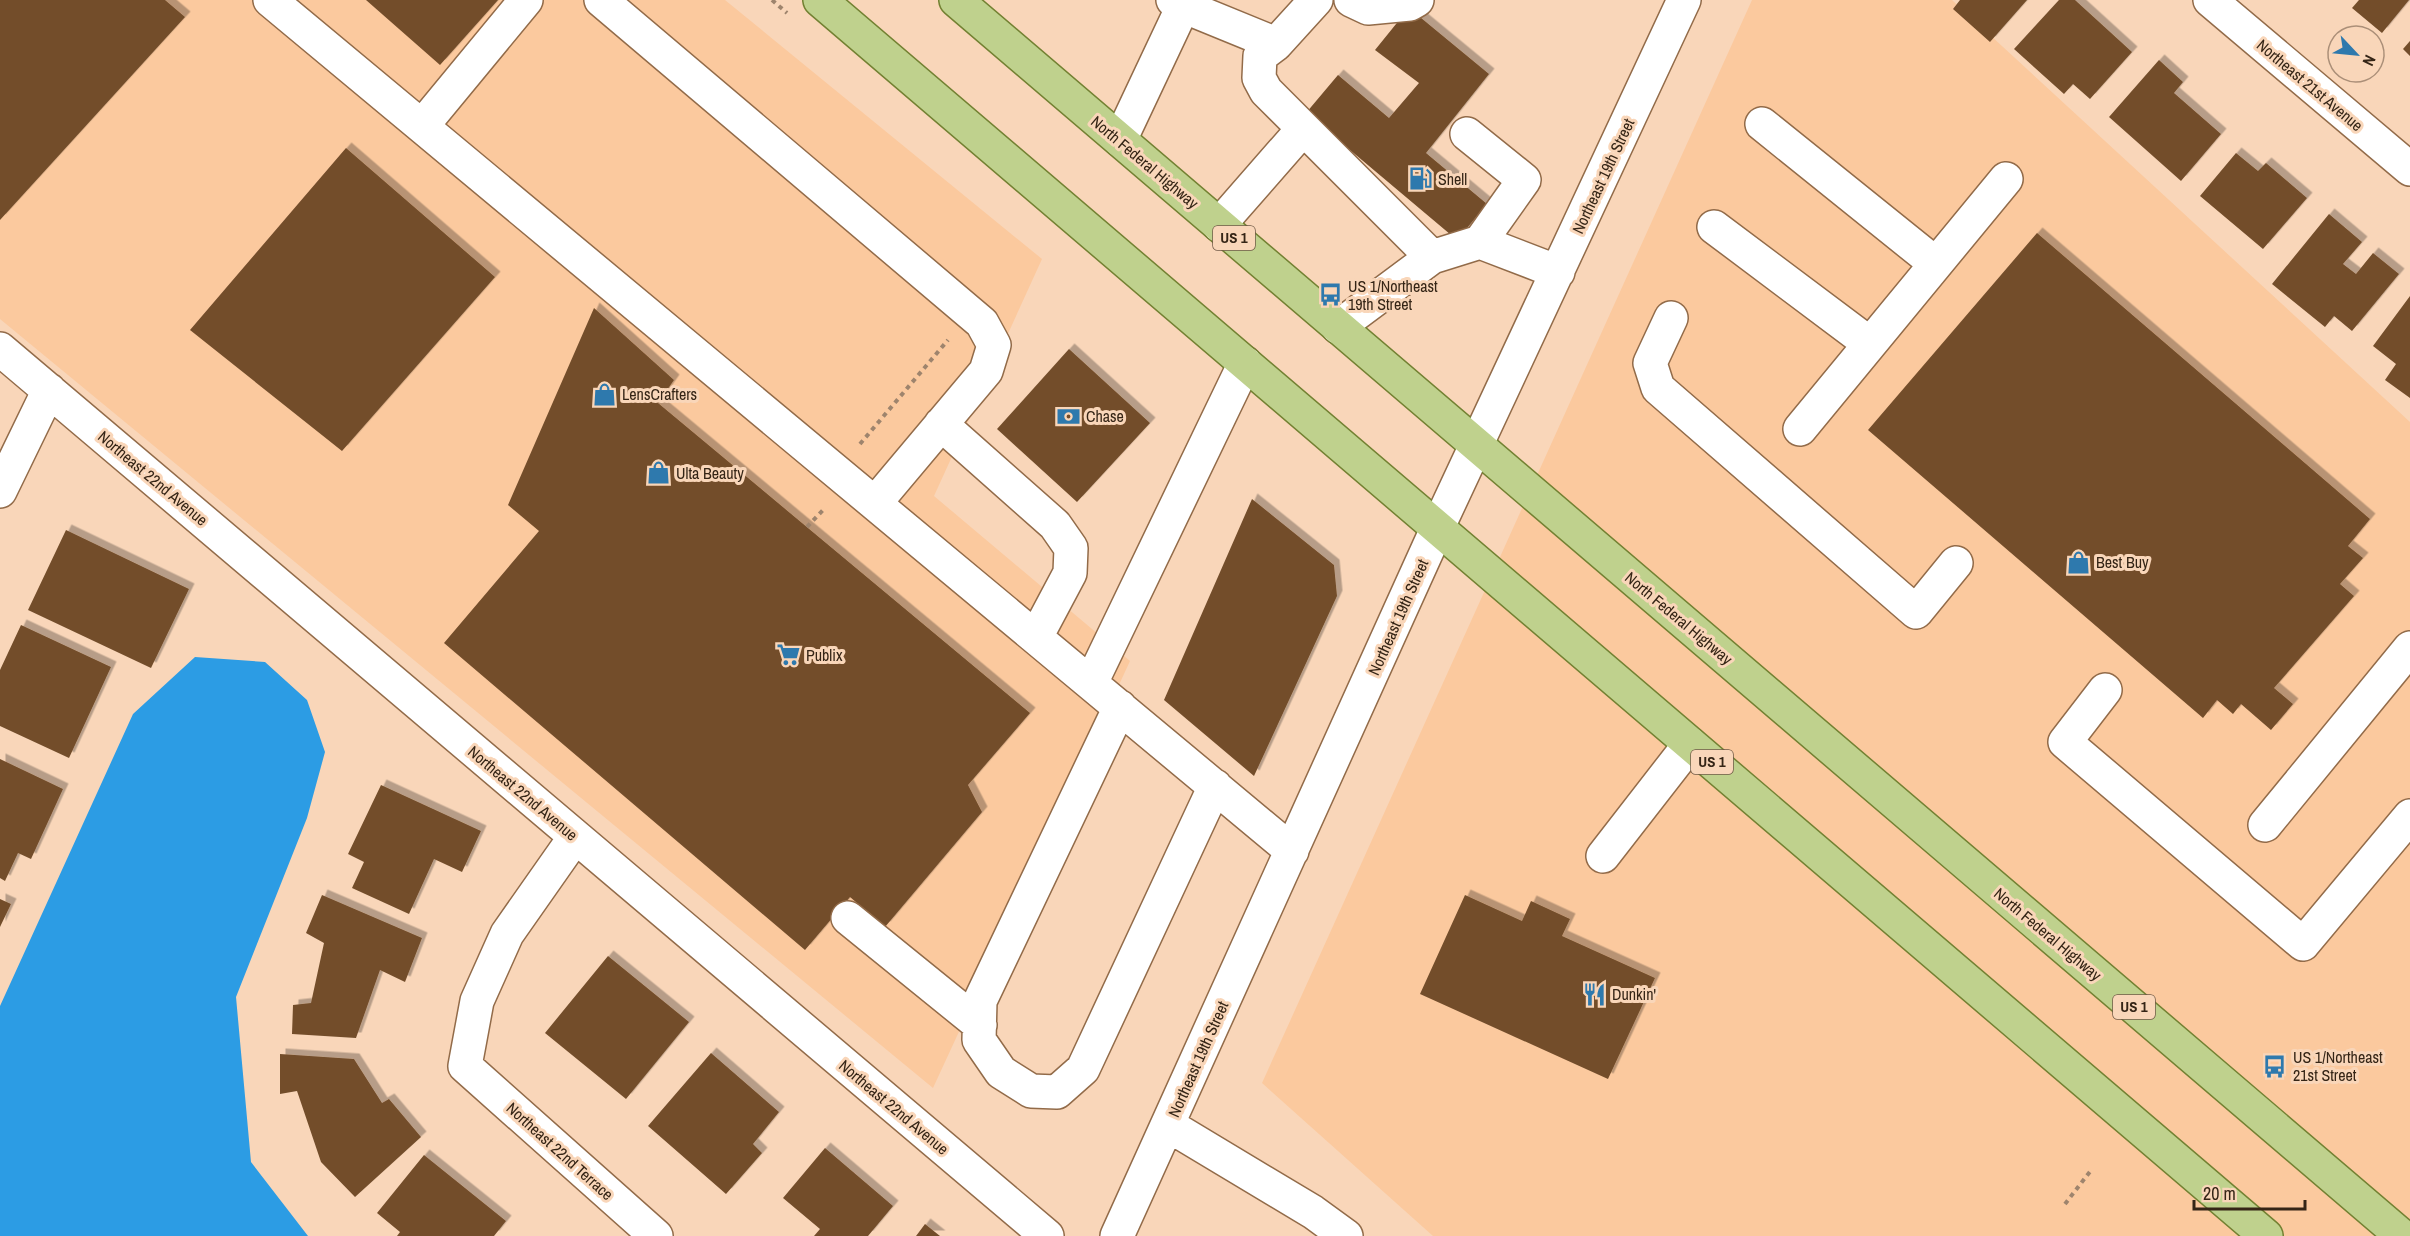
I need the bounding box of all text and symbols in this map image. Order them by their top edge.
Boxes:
north arrow [2326,24,2386,84]
street label: Northeast 21st Avenue [2252,34,2368,136]
text: N [2358,51,2381,70]
street label: North Federal Highway [1087,110,1204,214]
street label: Northeast 19th Street [1567,115,1639,237]
fuel station icon: Shell [1407,166,1433,192]
place label: Shell [1438,168,1467,190]
road number: US 1 [1213,226,1255,250]
place label: US 1/Northeast 19th Street [1348,275,1438,315]
bus stop icon: US 1/Northeast 19th Street [1317,282,1343,308]
shop icon: LensCrafters [591,381,617,407]
place label: LensCrafters [622,383,697,405]
bank icon: Chase [1055,403,1081,429]
place label: Chase [1086,405,1124,427]
street label: Northeast 22nd Avenue [93,426,213,530]
shop icon: Ulta Beauty [645,460,671,486]
place label: Ulta Beauty [676,462,744,484]
shop icon: Best Buy [2065,549,2091,575]
place label: Best Buy [2096,551,2149,573]
street label: Northeast 19th Street [1363,555,1434,678]
street label: North Federal Highway [1621,566,1738,670]
supermarket icon: Publix [775,642,801,668]
place label: Publix [806,644,843,666]
street label: Northeast 22nd Avenue [463,741,583,845]
road number: US 1 [1691,750,1733,774]
street label: North Federal Highway [1990,882,2107,986]
restaurant icon: Dunkin' [1581,981,1607,1007]
place label: Dunkin' [1612,983,1656,1005]
road number: US 1 [2113,995,2155,1019]
street label: Northeast 19th Street [1163,997,1234,1120]
place label: US 1/Northeast 21st Street [2293,1046,2383,1086]
bus stop icon: US 1/Northeast 21st Street [2262,1053,2288,1079]
street label: Northeast 22nd Avenue [834,1055,954,1159]
street label: Northeast 22nd Terrace [502,1097,618,1205]
scale bar [2194,1173,2305,1211]
text: 20 m [2203,1181,2236,1206]

